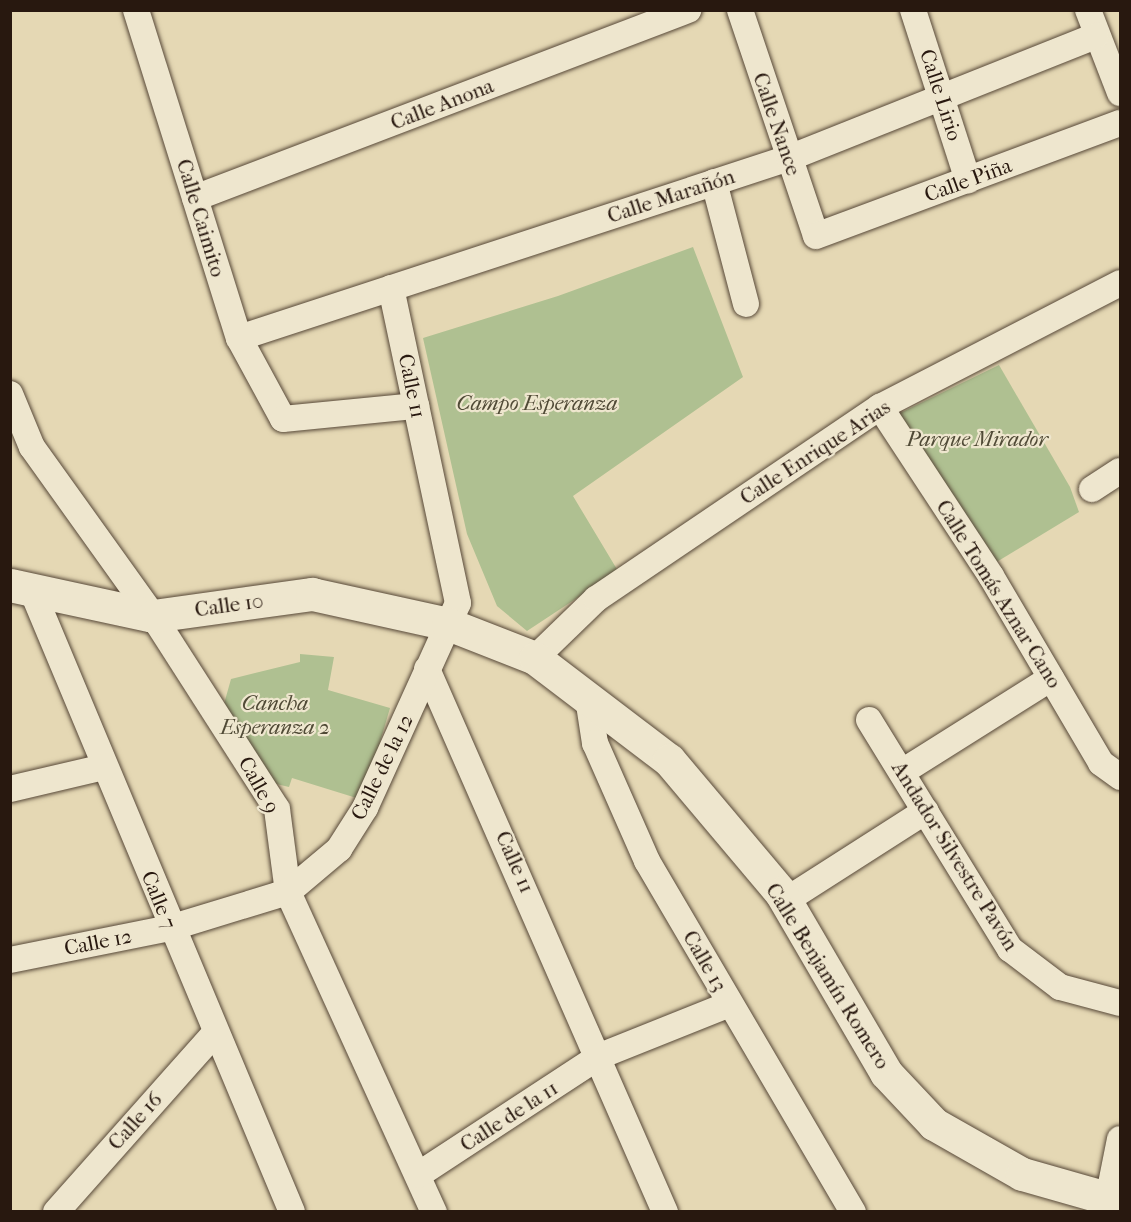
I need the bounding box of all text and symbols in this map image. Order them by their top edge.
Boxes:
street label: Calle Lirio [914,46,968,144]
street label: Calle Nance [748,69,806,179]
street label: Calle Anona [387,73,497,135]
street label: Calle Piña [921,153,1015,207]
street label: Calle Caimito [171,156,231,280]
street label: Calle Marañón [604,164,738,228]
street label: Calle 11 [393,351,431,421]
park label: Campo Esperanza [457,390,617,416]
street label: Calle Enrique Arias [735,394,895,510]
park label: Parque Mirador [906,426,1048,452]
street label: Calle Tomás Aznar Cano [931,495,1067,693]
street label: Calle 10 [193,588,265,622]
park label: Cancha Esperanza 2 [220,690,330,740]
street label: Calle de la 12 [346,710,418,824]
street label: Calle 9 [233,752,285,818]
street label: Andador Silvestre Pavón [886,757,1024,955]
street label: Calle 11 [490,827,540,897]
street label: Calle 7 [136,867,182,933]
street label: Calle Benjamín Romero [760,878,896,1074]
street label: Calle 12 [62,923,134,961]
street label: Calle 13 [678,926,732,996]
street label: Calle de la 11 [455,1075,563,1157]
street label: Calle 16 [103,1087,167,1155]

